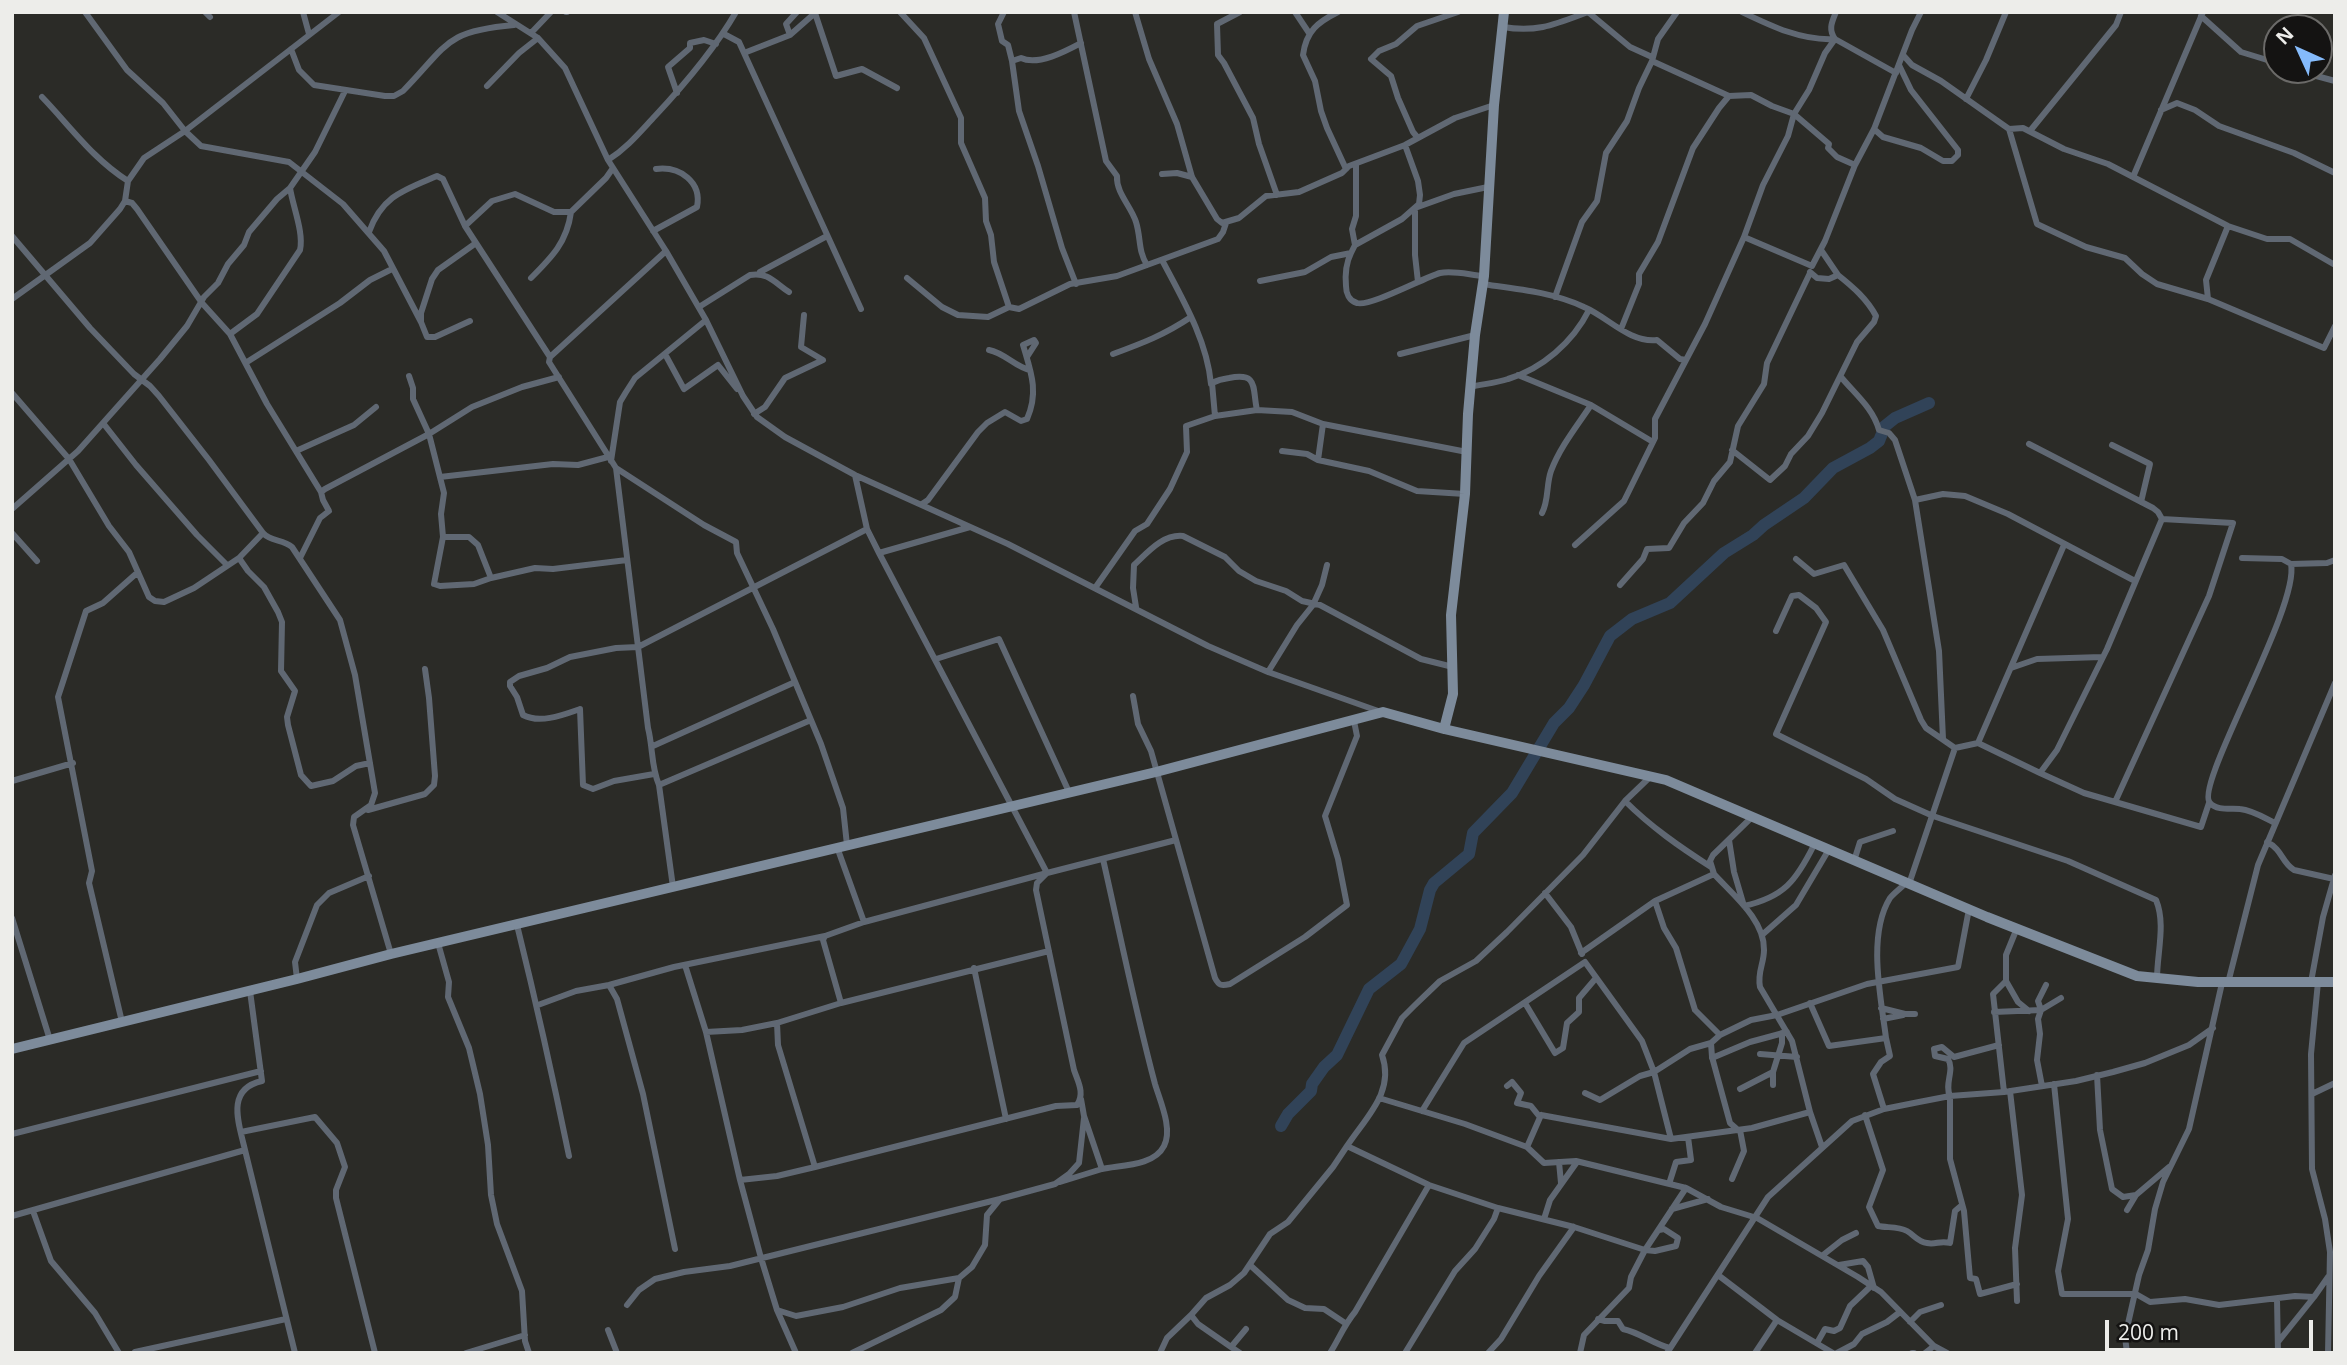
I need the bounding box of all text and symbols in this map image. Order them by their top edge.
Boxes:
north arrow [2263,14,2333,84]
text: N [2270,21,2299,50]
scale bar [2109,1306,2317,1350]
text: 200 m [2118,1318,2179,1346]

